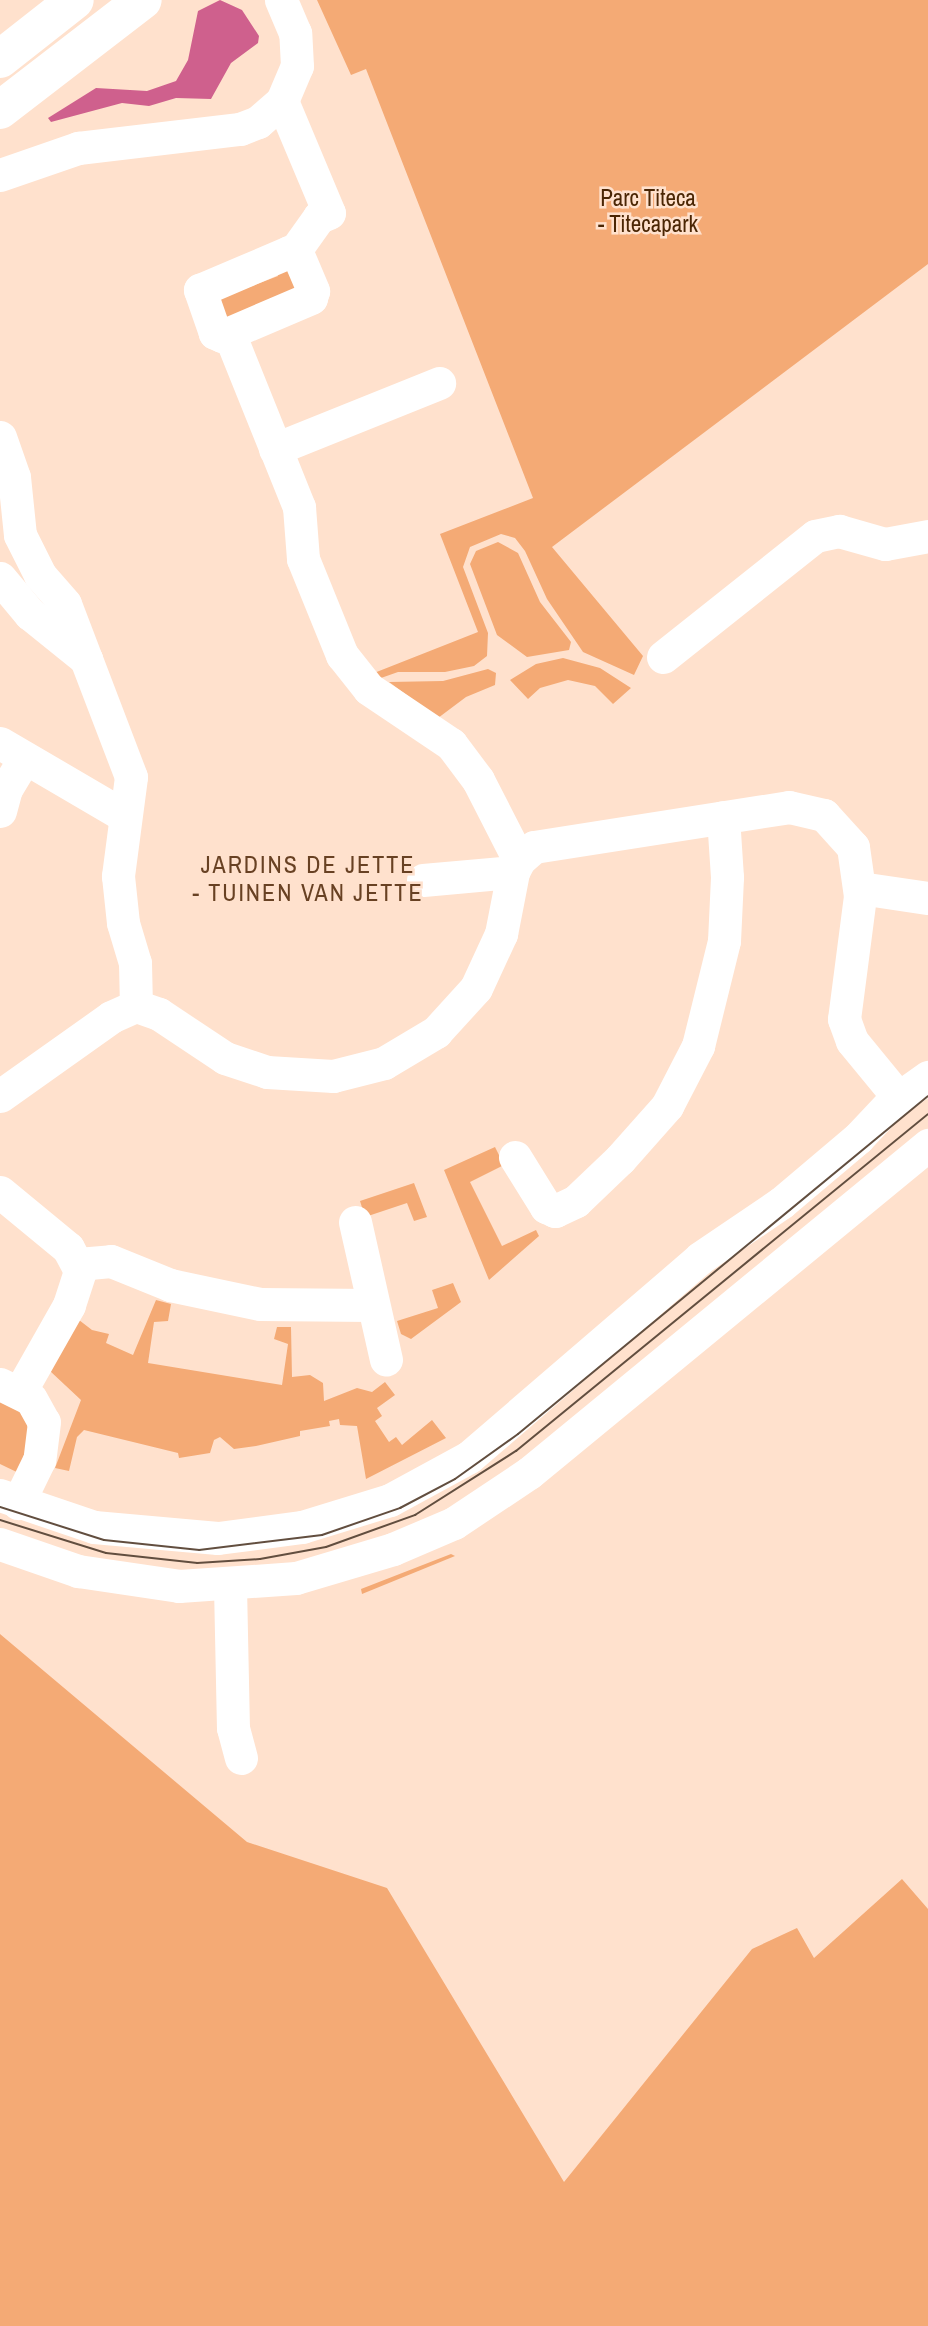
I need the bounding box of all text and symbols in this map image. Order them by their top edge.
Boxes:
park label: Parc Titeca - Titecapark [598,184,698,238]
district label: JARDINS DE JETTE - TUINEN VAN JETTE [195,851,421,907]

